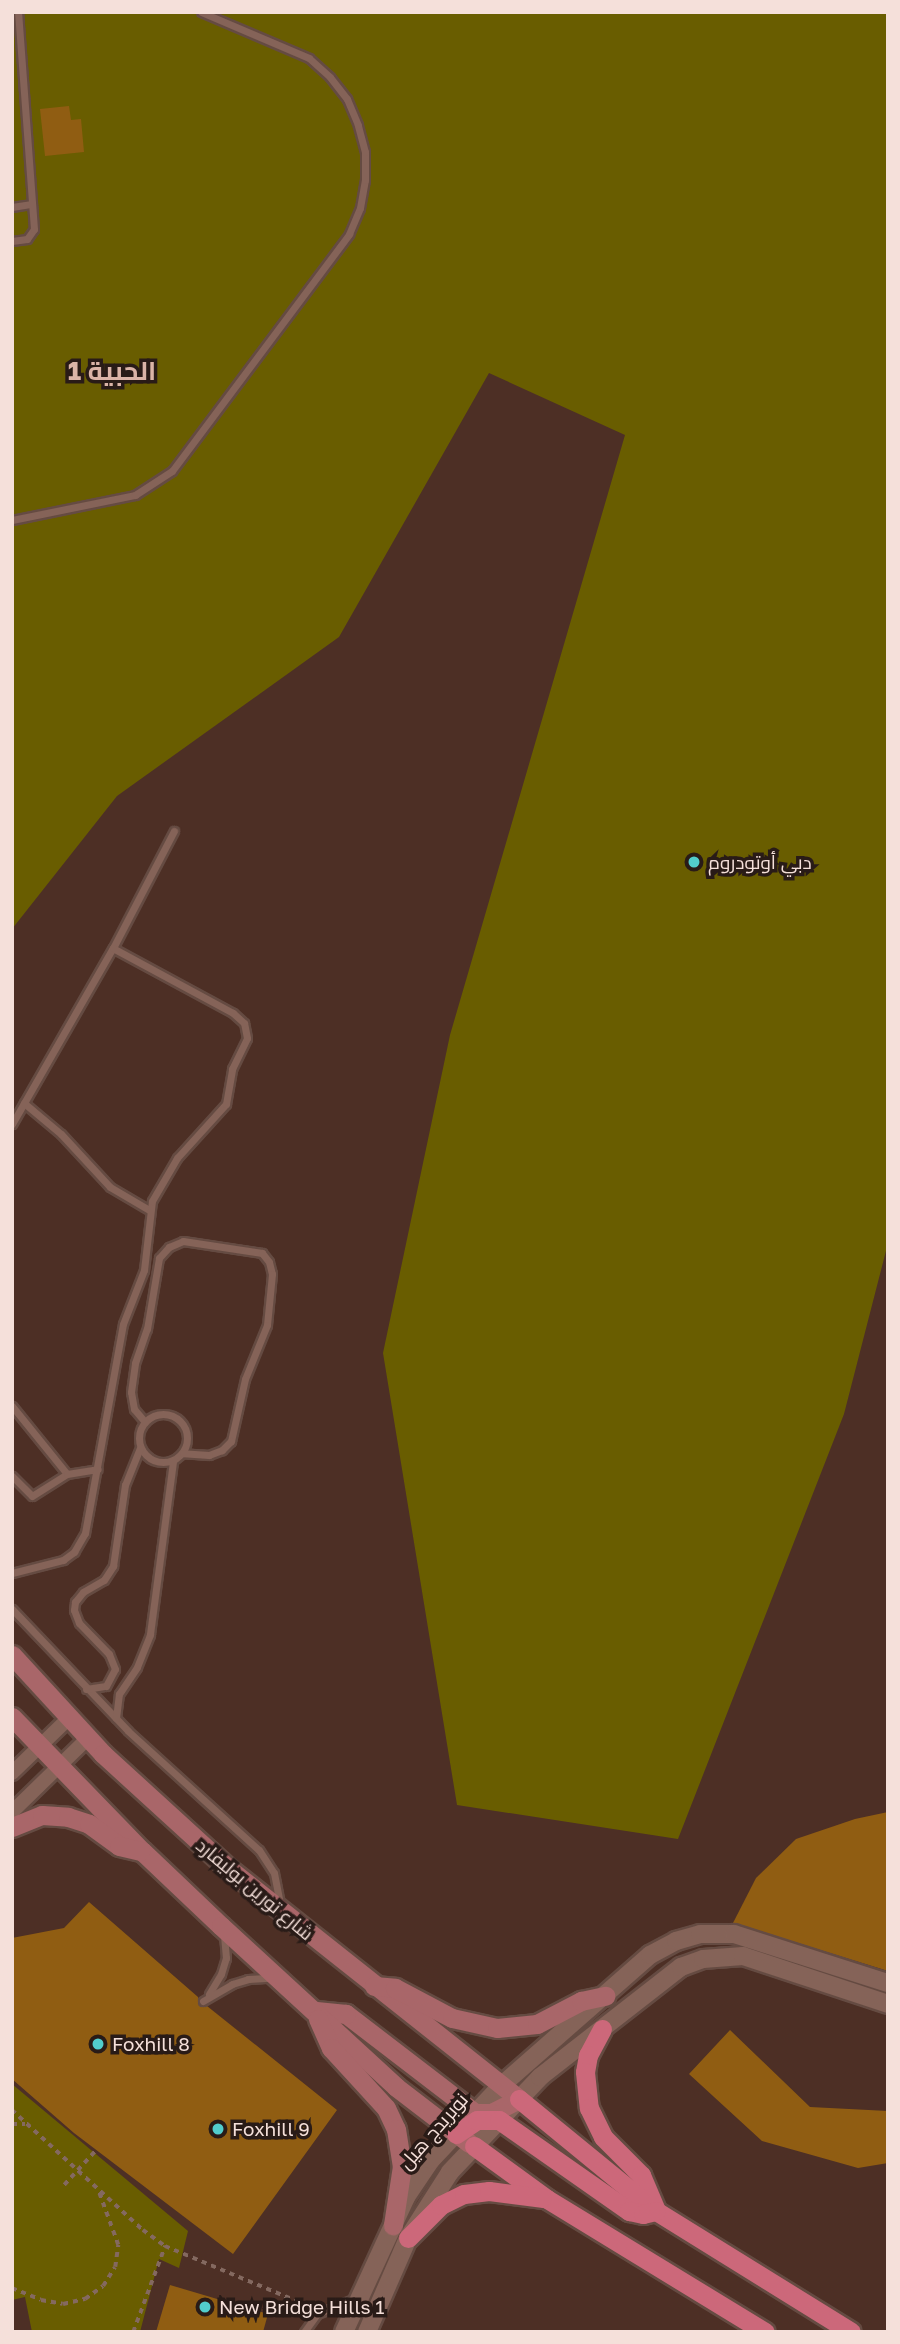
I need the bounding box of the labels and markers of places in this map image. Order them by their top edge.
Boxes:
place label: دبي أوتودروم [708,851,812,873]
marker: دبي أوتودروم [686,854,702,870]
place label: Foxhill 8 [112,2033,190,2055]
marker: Foxhill 8 [90,2036,106,2052]
place label: Foxhill 9 [232,2118,310,2140]
marker: Foxhill 9 [210,2121,226,2137]
place label: New Bridge Hills 1 [219,2296,385,2318]
marker: New Bridge Hills 1 [197,2299,213,2315]

